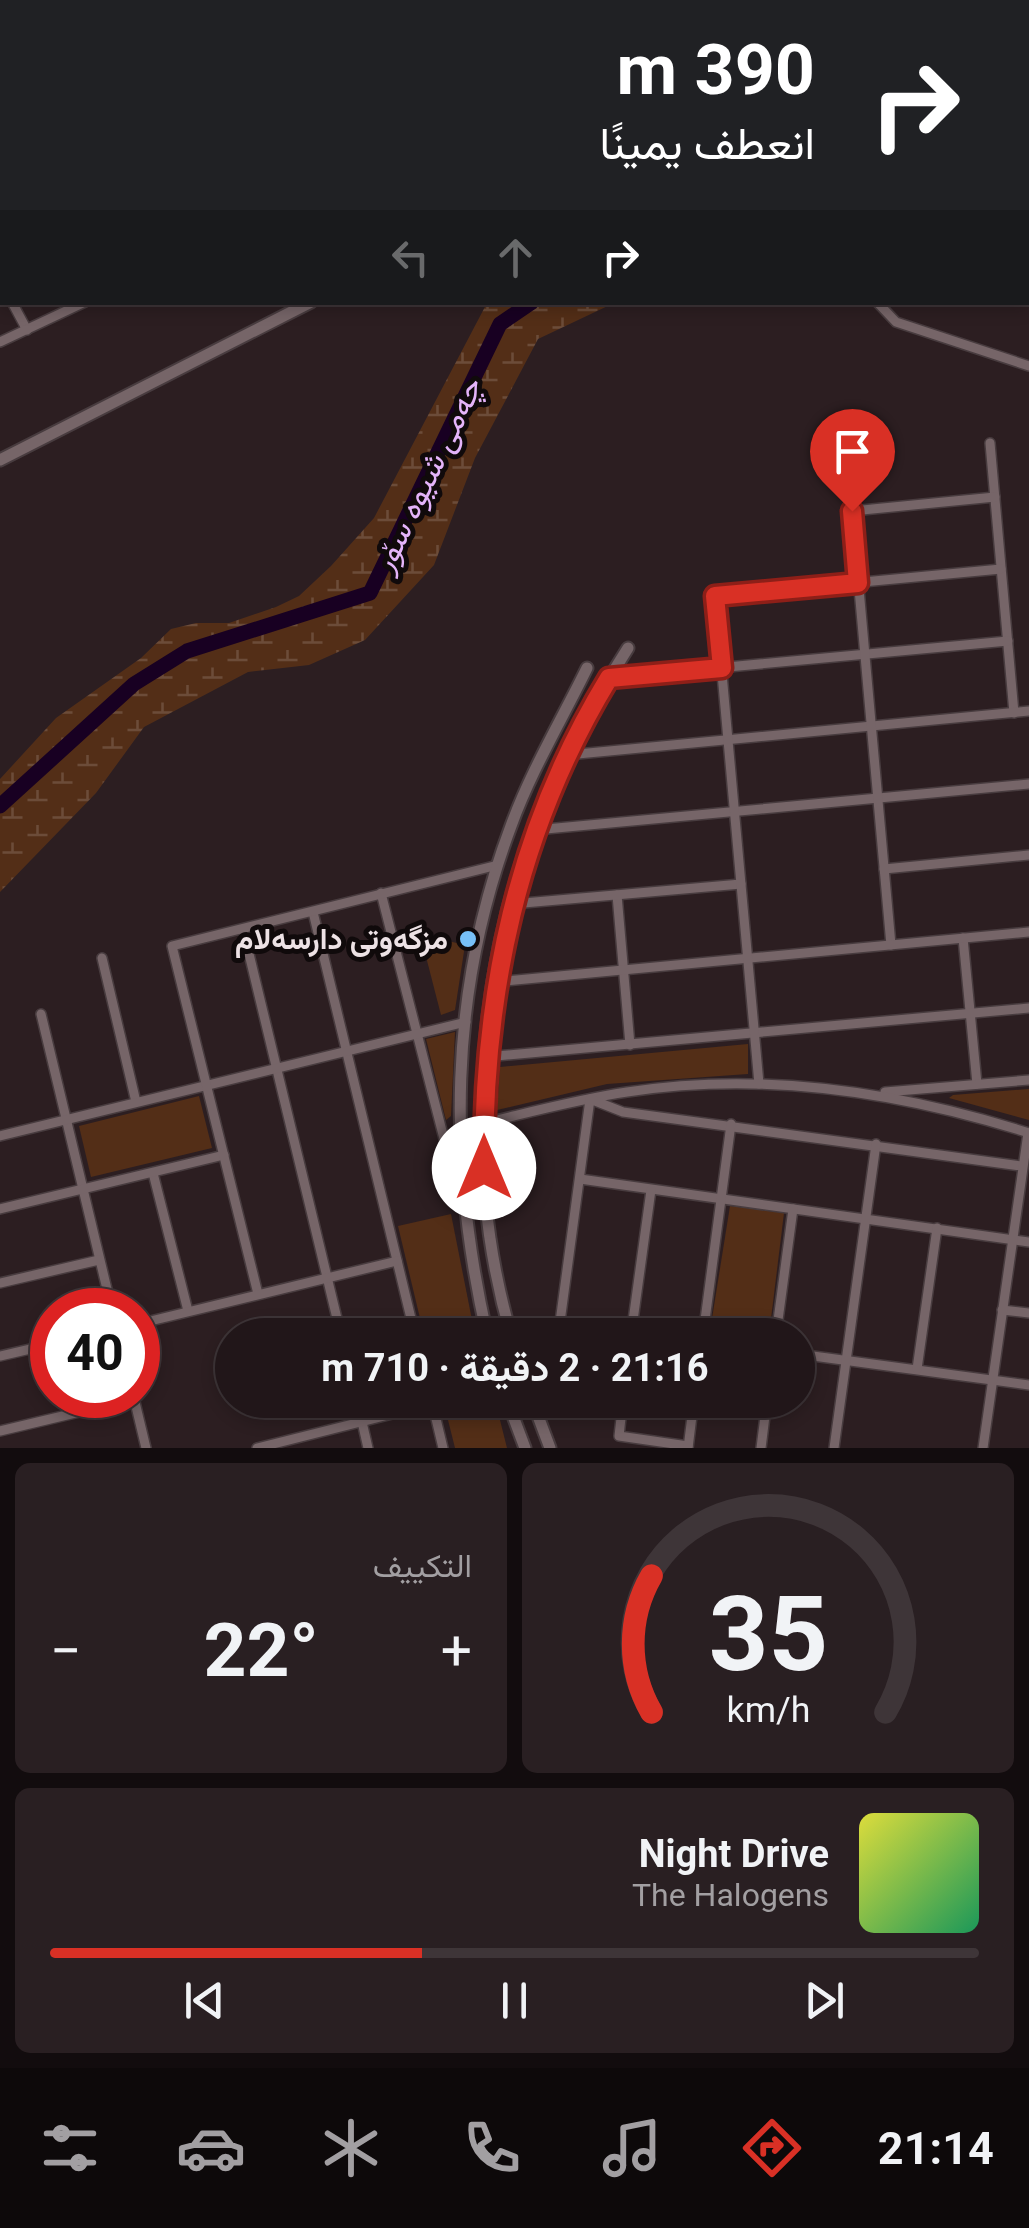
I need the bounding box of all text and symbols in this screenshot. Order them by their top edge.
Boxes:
text: 390 m [616,29,815,111]
icon: right [850,40,980,170]
text: انعطف يمينًا [600,117,815,170]
icon: left [383,230,438,285]
icon: ahead [488,230,543,285]
icon: right [593,230,648,285]
water label: چەمی شیوە سۆر [363,371,494,581]
pin [810,409,895,512]
icon: arrive [825,424,880,479]
place label: مزگەوتی دارسەلام [235,921,448,958]
marker: مزگەوتی دارسەلام [457,928,479,950]
position arrow [432,1116,536,1220]
speed limit sign: 40 [30,1288,160,1418]
text: 21:16 · 2 دقيقة · 710 m [321,1346,709,1390]
text: التكييف [373,1547,472,1585]
text: 35 [708,1574,828,1695]
text: 22° [203,1606,319,1694]
text: − [50,1619,81,1683]
text: + [441,1619,472,1683]
text: km/h [726,1689,810,1731]
text: Night Drive [639,1832,829,1876]
text: The Halogens [632,1876,829,1914]
icon: previous [177,1973,232,2028]
icon: pause [487,1973,542,2028]
icon: next [797,1973,852,2028]
icon: filters [35,2113,105,2183]
icon: car [176,2113,246,2183]
icon: climate [316,2113,386,2183]
icon: phone [457,2113,527,2183]
icon: music [597,2113,667,2183]
icon: directions [737,2113,807,2183]
text: 21:14 [878,2122,994,2175]

